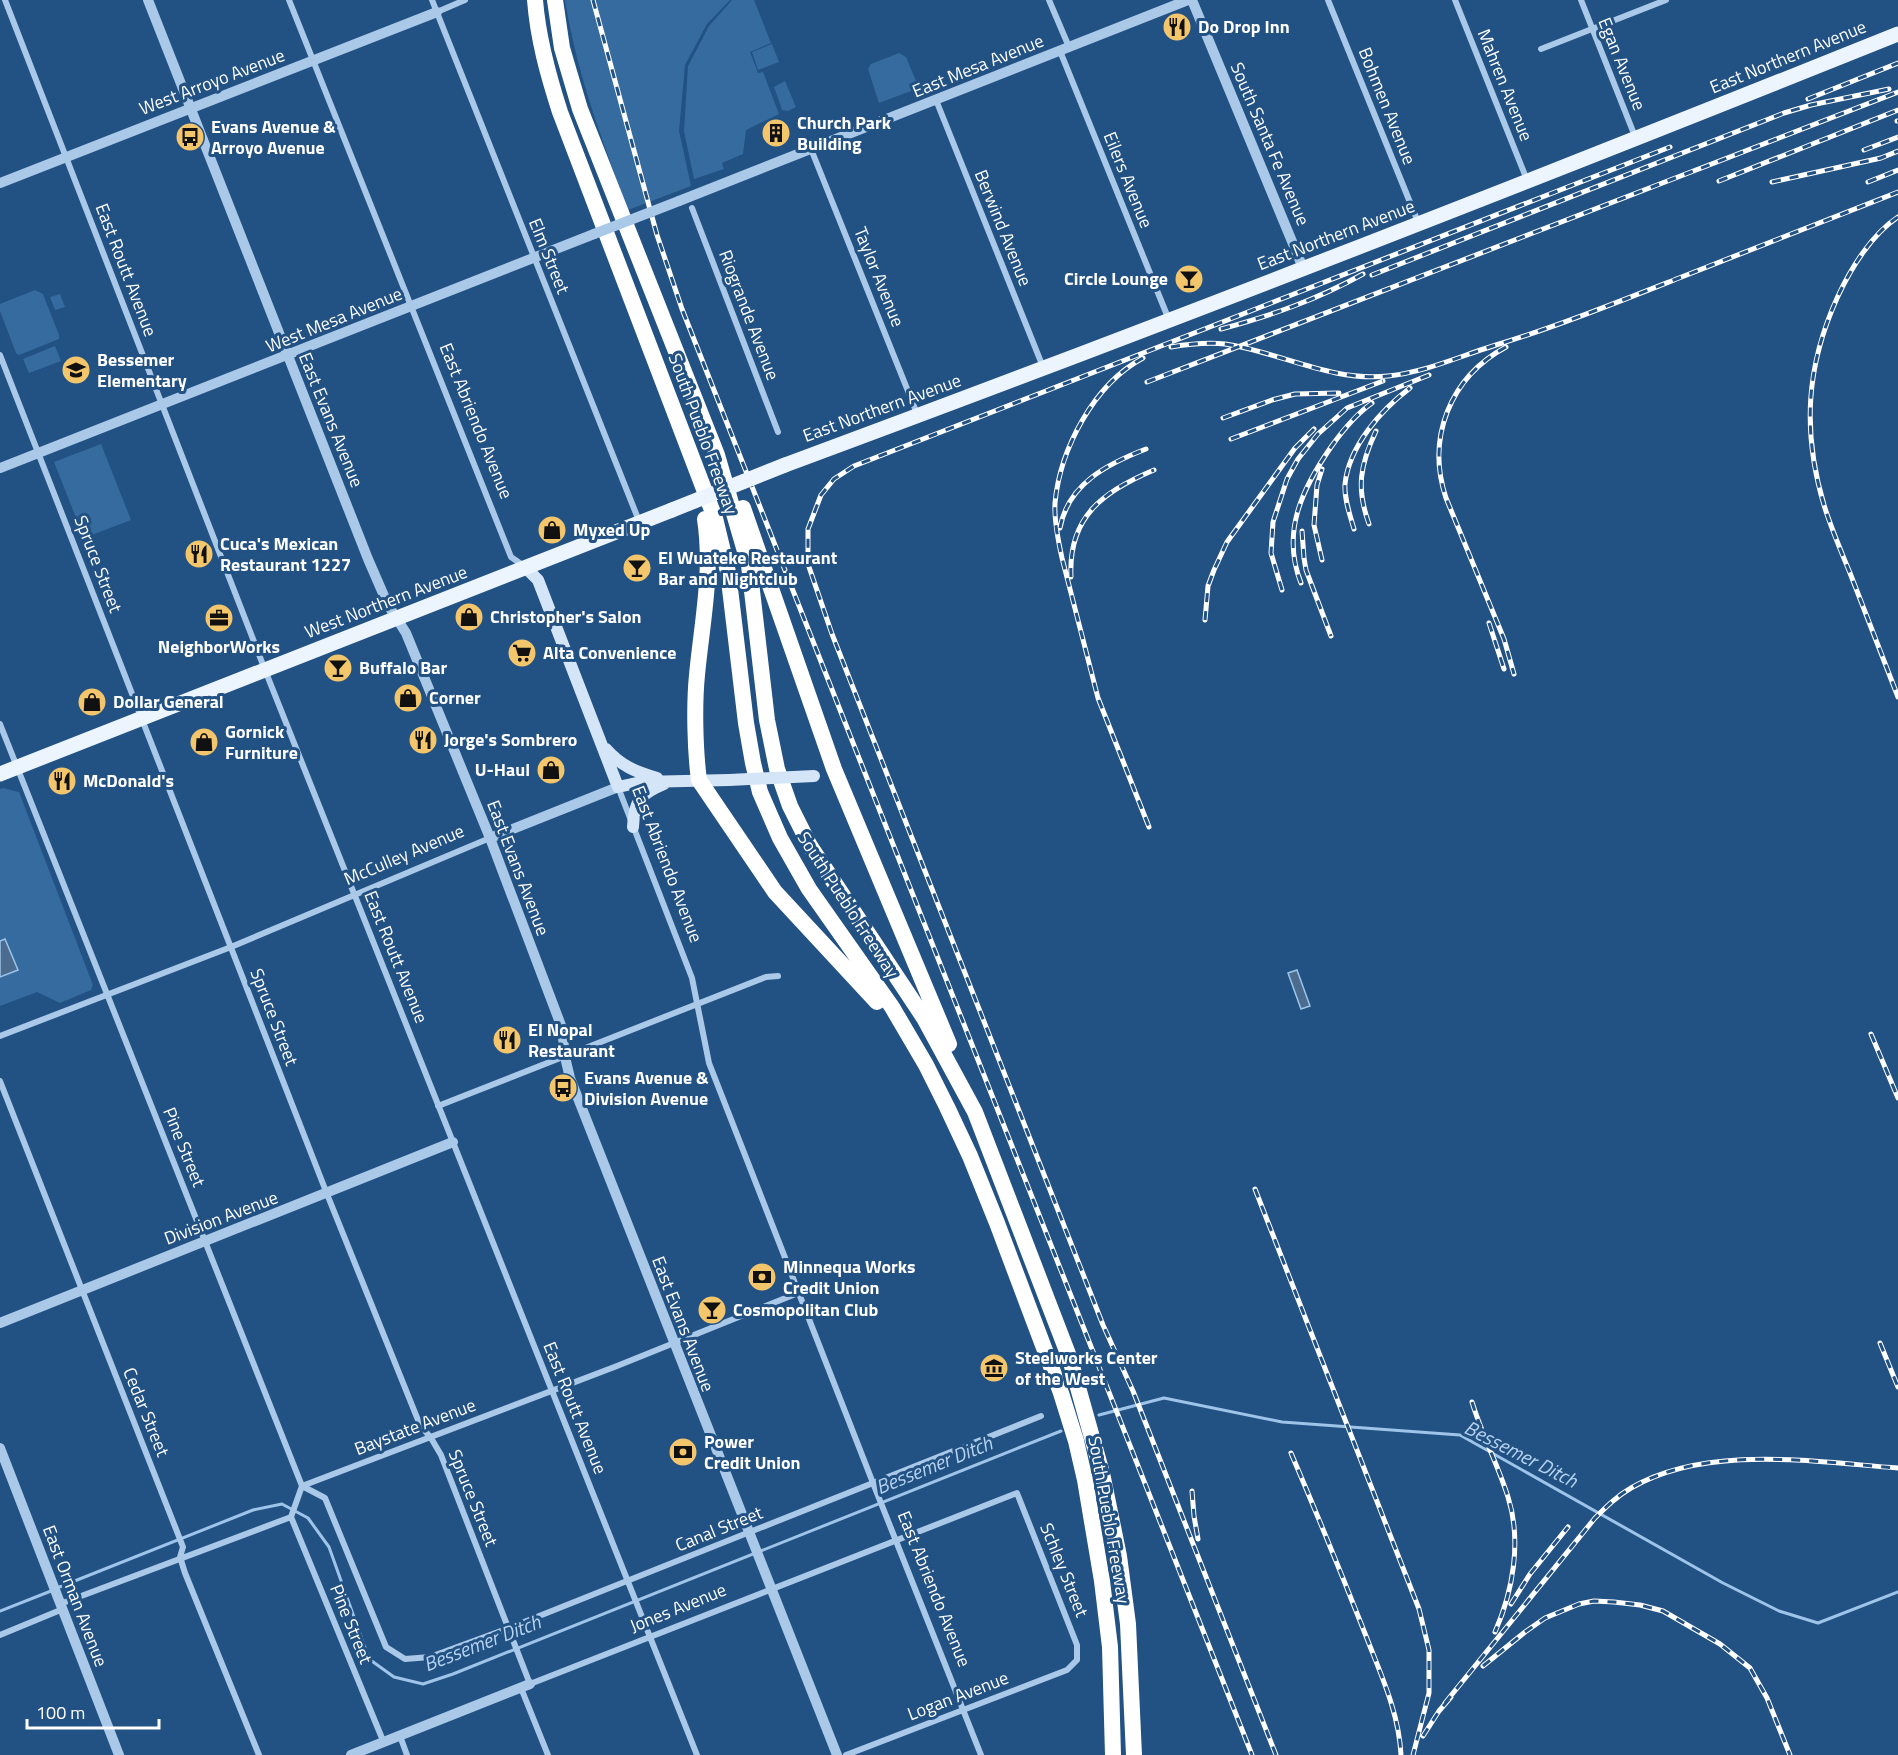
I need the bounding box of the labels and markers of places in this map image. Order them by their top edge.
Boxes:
restaurant icon: Do Drop Inn [1161,11,1193,43]
place label: Do Drop Inn [1198,13,1290,40]
place label: Church Park Building [797,109,892,157]
place label: Evans Avenue & Arroyo Avenue [211,113,336,161]
building icon: Church Park Building [760,117,792,149]
bus stop icon: Evans Avenue & Arroyo Avenue [174,121,206,153]
bar icon: Circle Lounge [1173,263,1205,295]
place label: Circle Lounge [1064,265,1168,292]
place label: Bessemer Elementary [97,346,187,394]
school or university icon: Bessemer Elementary [60,354,92,386]
shop icon: Myxed Up [536,514,568,546]
place label: Myxed Up [573,516,650,543]
place label: Cuca's Mexican Restaurant 1227 [220,530,351,578]
restaurant icon: Cuca's Mexican Restaurant 1227 [183,538,215,570]
place label: El Wuateke Restaurant Bar and Nightclub [658,544,838,592]
bar icon: El Wuateke Restaurant Bar and Nightclub [621,552,653,584]
shop icon: Christopher's Salon [453,601,485,633]
office icon: NeighborWorks [203,602,235,634]
place label: Christopher's Salon [490,603,641,630]
place label: NeighborWorks [158,633,280,660]
supermarket icon: Alta Convenience [506,637,538,669]
place label: Alta Convenience [543,639,676,666]
bar icon: Buffalo Bar [322,652,354,684]
place label: Buffalo Bar [359,654,448,681]
shop icon: Corner [392,682,424,714]
place label: Corner [429,684,481,711]
shop icon: Dollar General [76,686,108,718]
place label: Dollar General [113,688,224,715]
place label: Gornick Furniture [225,718,298,766]
restaurant icon: Jorge's Sombrero [407,724,439,756]
shop icon: Gornick Furniture [188,726,220,758]
place label: Jorge's Sombrero [444,726,577,753]
shop icon: U-Haul [535,754,567,786]
place label: U-Haul [475,756,530,783]
restaurant icon: McDonald's [46,765,78,797]
place label: McDonald's [83,767,174,794]
place label: El Nopal Restaurant [528,1016,615,1064]
restaurant icon: El Nopal Restaurant [491,1024,523,1056]
place label: Evans Avenue & Division Avenue [584,1064,709,1112]
bus stop icon: Evans Avenue & Division Avenue [547,1072,579,1104]
place label: Minnequa Works Credit Union [783,1253,916,1301]
bank icon: Minnequa Works Credit Union [746,1261,778,1293]
bar icon: Cosmopolitan Club [696,1294,728,1326]
place label: Cosmopolitan Club [733,1296,879,1323]
place label: Steelworks Center of the West [1015,1344,1158,1392]
museum icon: Steelworks Center of the West [978,1352,1010,1384]
place label: Power Credit Union [704,1428,801,1476]
bank icon: Power Credit Union [667,1436,699,1468]

